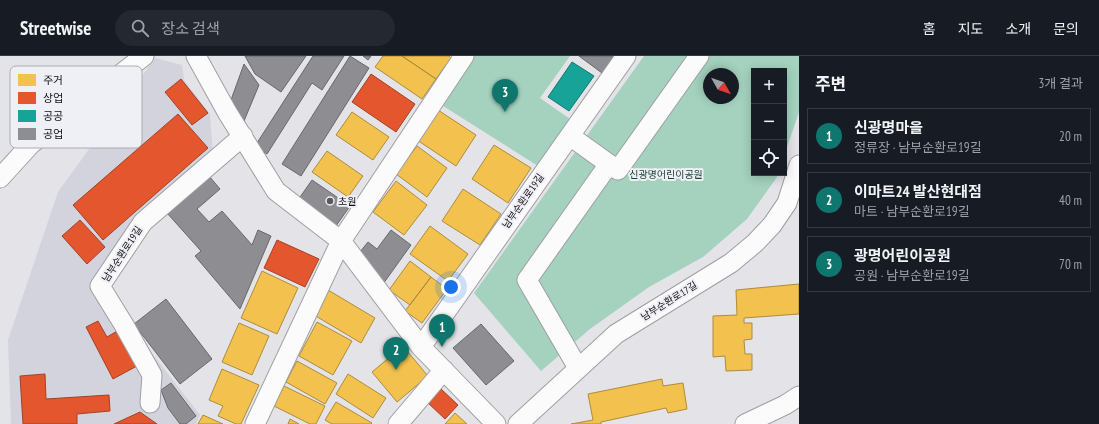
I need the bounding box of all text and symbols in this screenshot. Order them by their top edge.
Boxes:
search box [115,10,395,46]
text: Streetwise [20,16,91,40]
icon: search [129,17,151,39]
text: 장소 검색 [161,19,220,38]
text: 홈 [923,20,936,38]
text: 지도 [958,20,983,38]
text: 소개 [1005,20,1031,38]
text: 문의 [1053,20,1079,38]
legend [10,66,142,148]
north arrow [703,68,739,104]
map controls [751,68,787,176]
button: + [751,68,787,104]
text: 주거 [43,73,63,87]
text: 주변 [815,73,846,95]
text: 3개 결과 [1039,75,1083,92]
pin: 3 [492,79,518,112]
text: 상업 [43,91,63,105]
button: − [751,104,787,140]
text: 공공 [43,109,63,123]
text: 신광명마을 [854,118,923,137]
text: 공업 [43,127,63,141]
text: 1 [826,128,832,145]
text: 20 m [1059,128,1082,145]
text: 정류장 · 남부순환로19길 [854,139,982,156]
button: locate [751,140,787,176]
park label: 신광명어린이공원 [629,168,703,181]
street label: 남부순환로19길 [499,171,547,231]
text: 이마트24 발산현대점 [854,182,982,201]
text: 2 [826,192,832,209]
text: 40 m [1059,192,1082,209]
place label: 초원 [338,195,356,208]
marker: 초원 [325,196,335,206]
text: 마트 · 남부순환로19길 [854,203,970,220]
street label: 남부순환로19길 [99,224,145,284]
text: 광명어린이공원 [854,246,951,265]
text: 3 [826,256,832,273]
text: 70 m [1059,256,1082,273]
text: 공원 · 남부순환로19길 [854,267,970,284]
your location [441,277,461,297]
street label: 남부순환로17길 [638,278,700,324]
pin: 1 [429,314,455,347]
pin: 2 [383,337,409,370]

